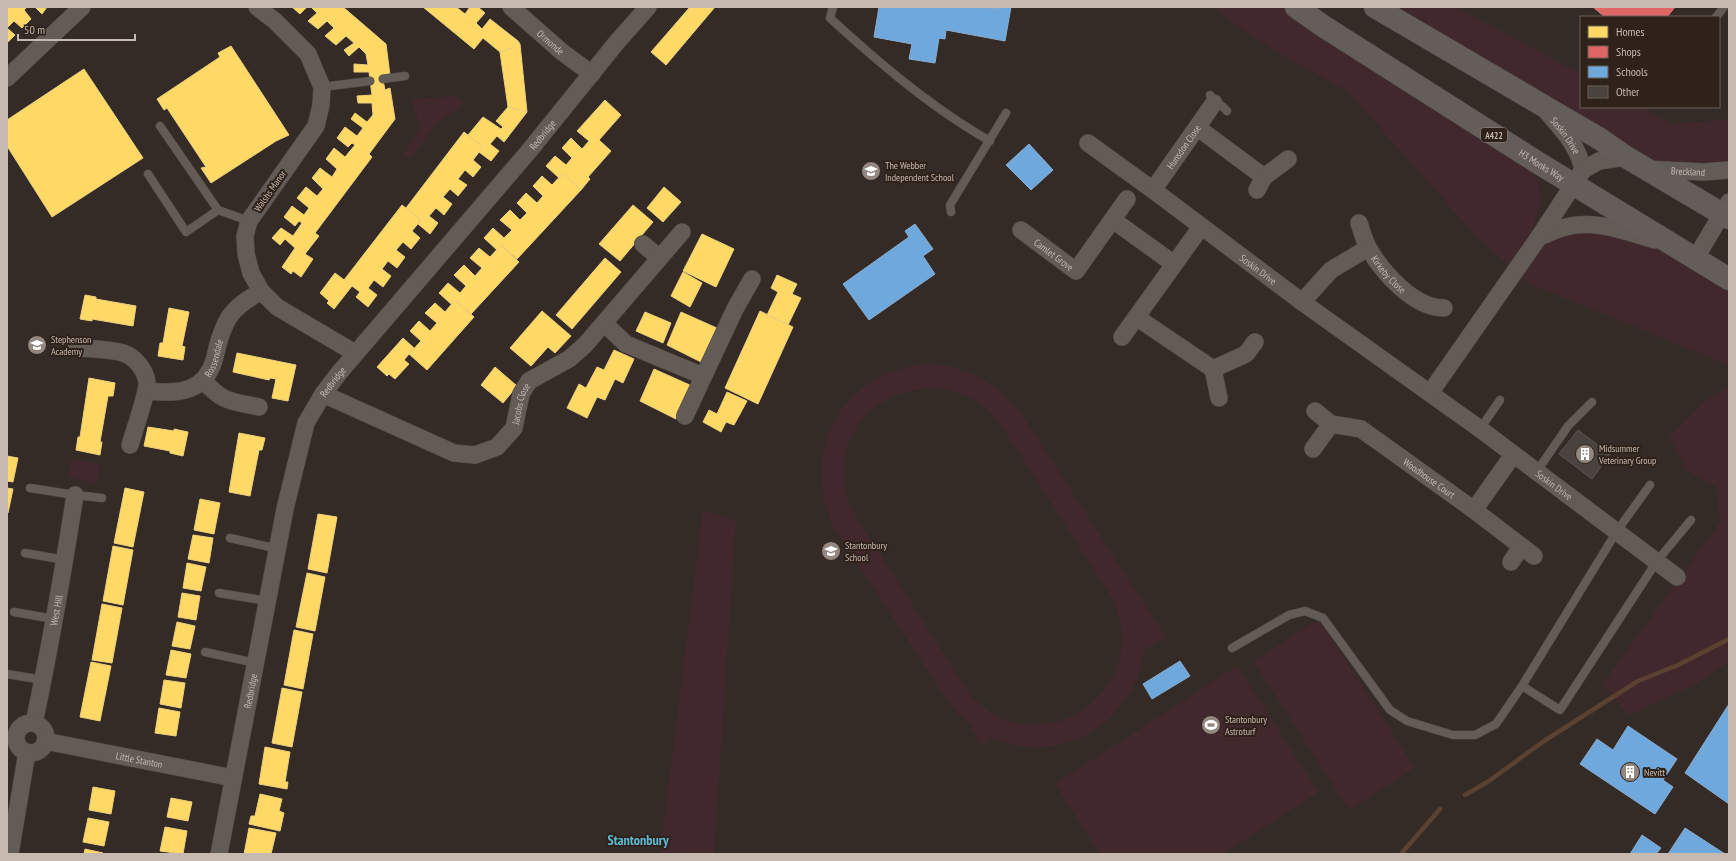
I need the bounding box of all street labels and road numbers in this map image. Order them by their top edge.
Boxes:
street label: Ormonde [534,27,567,58]
street label: Soskin Drive [1548,114,1583,156]
street label: Redbridge [526,117,558,152]
street label: Hunsdon Close [1163,122,1204,171]
road number: A422 [1481,128,1507,142]
street label: H3 Monks Way [1517,146,1567,184]
street label: Breckland [1671,164,1705,179]
street label: Walshs Manor [251,167,289,214]
street label: Camlet Grove [1031,235,1076,274]
street label: Soskin Drive [1237,251,1279,287]
street label: Kirkeby Close [1368,253,1409,296]
street label: Rossendale [201,337,226,379]
street label: Redbridge [317,364,348,399]
street label: Jacobs Close [508,380,533,426]
street label: Woodhouse Court [1401,455,1458,501]
street label: Soskin Drive [1533,467,1575,503]
street label: West Hill [47,593,65,627]
street label: Redbridge [241,673,260,709]
street label: Little Stanton [115,749,164,770]

